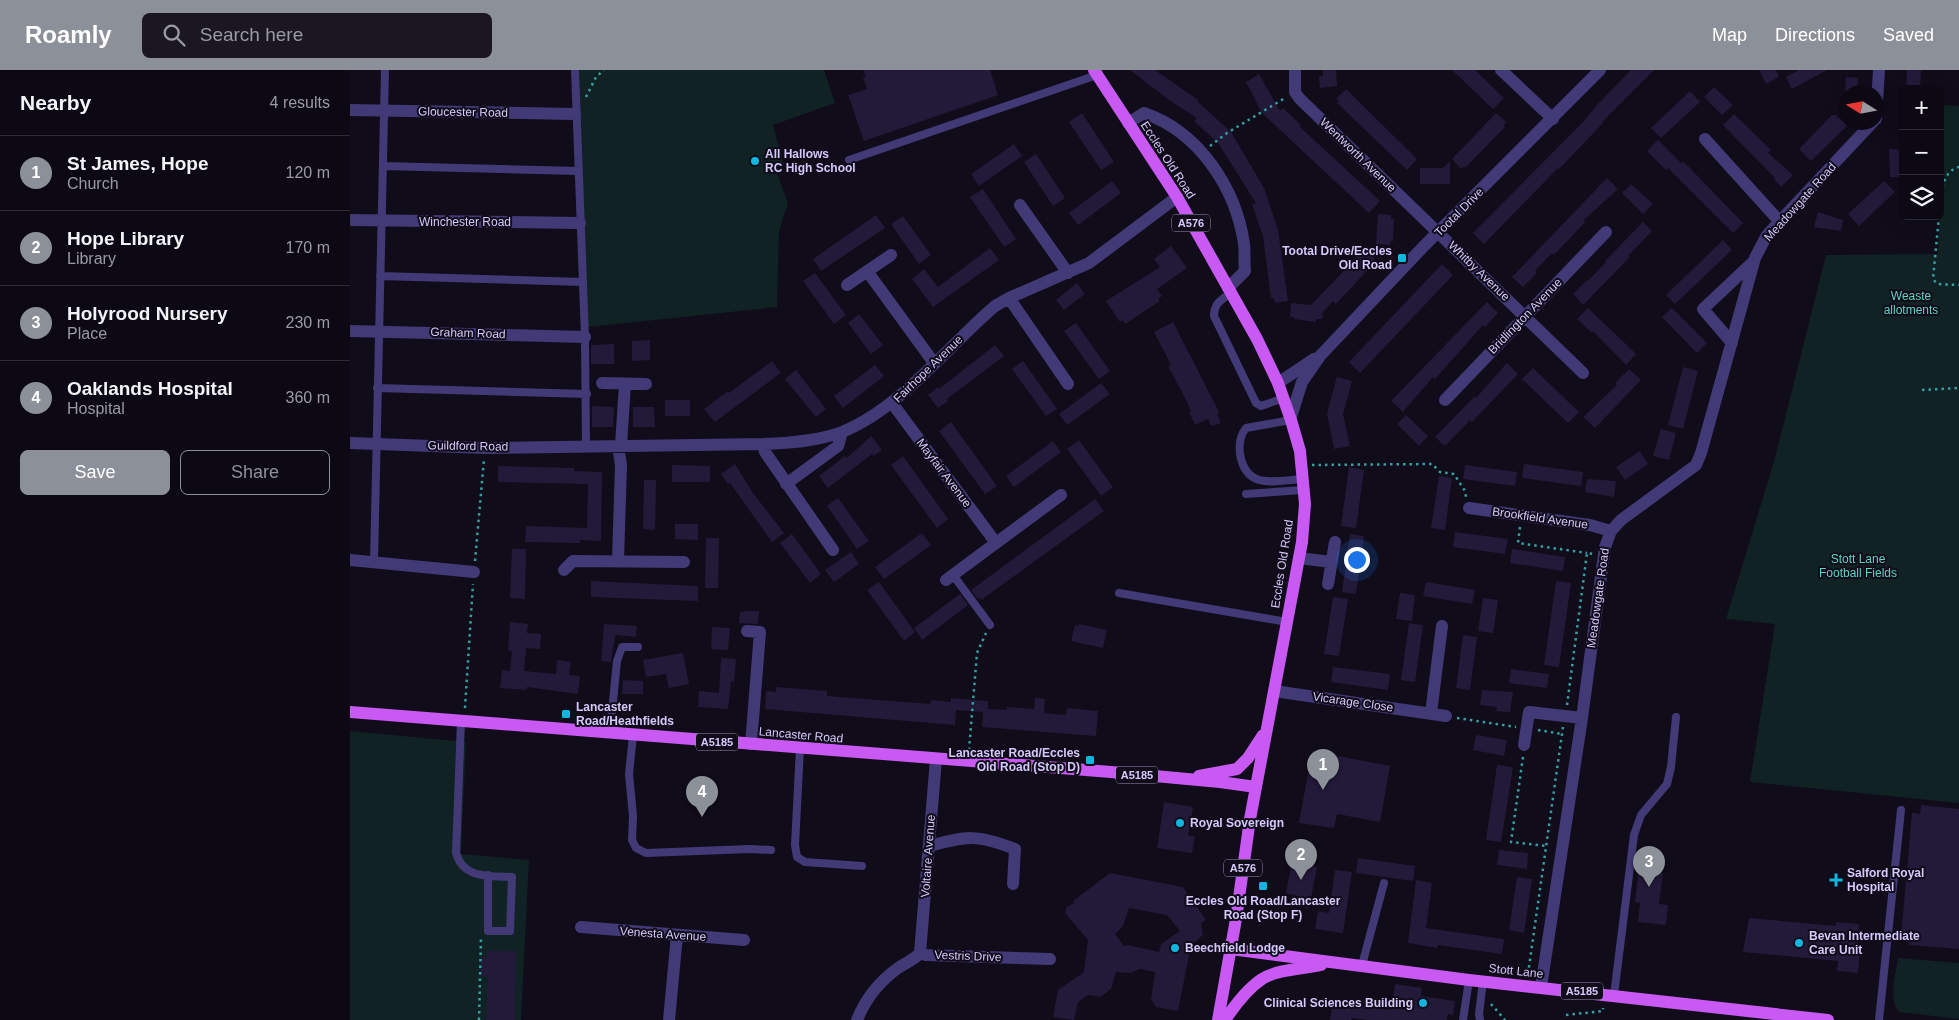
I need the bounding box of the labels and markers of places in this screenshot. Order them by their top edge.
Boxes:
place label: All Hallows RC High School [765,147,856,175]
marker: All Hallows RC High School [749,155,761,167]
place label: Tootal Drive/Eccles Old Road [1282,244,1392,272]
marker: Tootal Drive/Eccles Old Road [1396,252,1408,264]
place label: Lancaster Road/Heathfields [576,700,674,728]
marker: Lancaster Road/Heathfields [560,708,572,720]
place label: Lancaster Road/Eccles Old Road (Stop D) [949,746,1080,774]
pin: 1 [1307,749,1339,790]
marker: Lancaster Road/Eccles Old Road (Stop D) [1084,754,1096,766]
pin: 4 [686,776,718,817]
place label: Royal Sovereign [1190,816,1284,830]
marker: Royal Sovereign [1174,817,1186,829]
pin: 2 [1285,839,1317,880]
pin: 3 [1633,846,1665,887]
place label: Salford Royal Hospital [1847,866,1924,894]
marker: Salford Royal Hospital [1829,873,1843,887]
marker: Eccles Old Road/Lancaster Road (Stop F) [1257,880,1269,892]
place label: Eccles Old Road/Lancaster Road (Stop F) [1186,894,1341,922]
place label: Bevan Intermediate Care Unit [1809,929,1920,957]
marker: Bevan Intermediate Care Unit [1793,937,1805,949]
place label: Beechfield Lodge [1185,941,1285,955]
marker: Beechfield Lodge [1169,942,1181,954]
place label: Clinical Sciences Building [1264,996,1413,1010]
marker: Clinical Sciences Building [1417,997,1429,1009]

